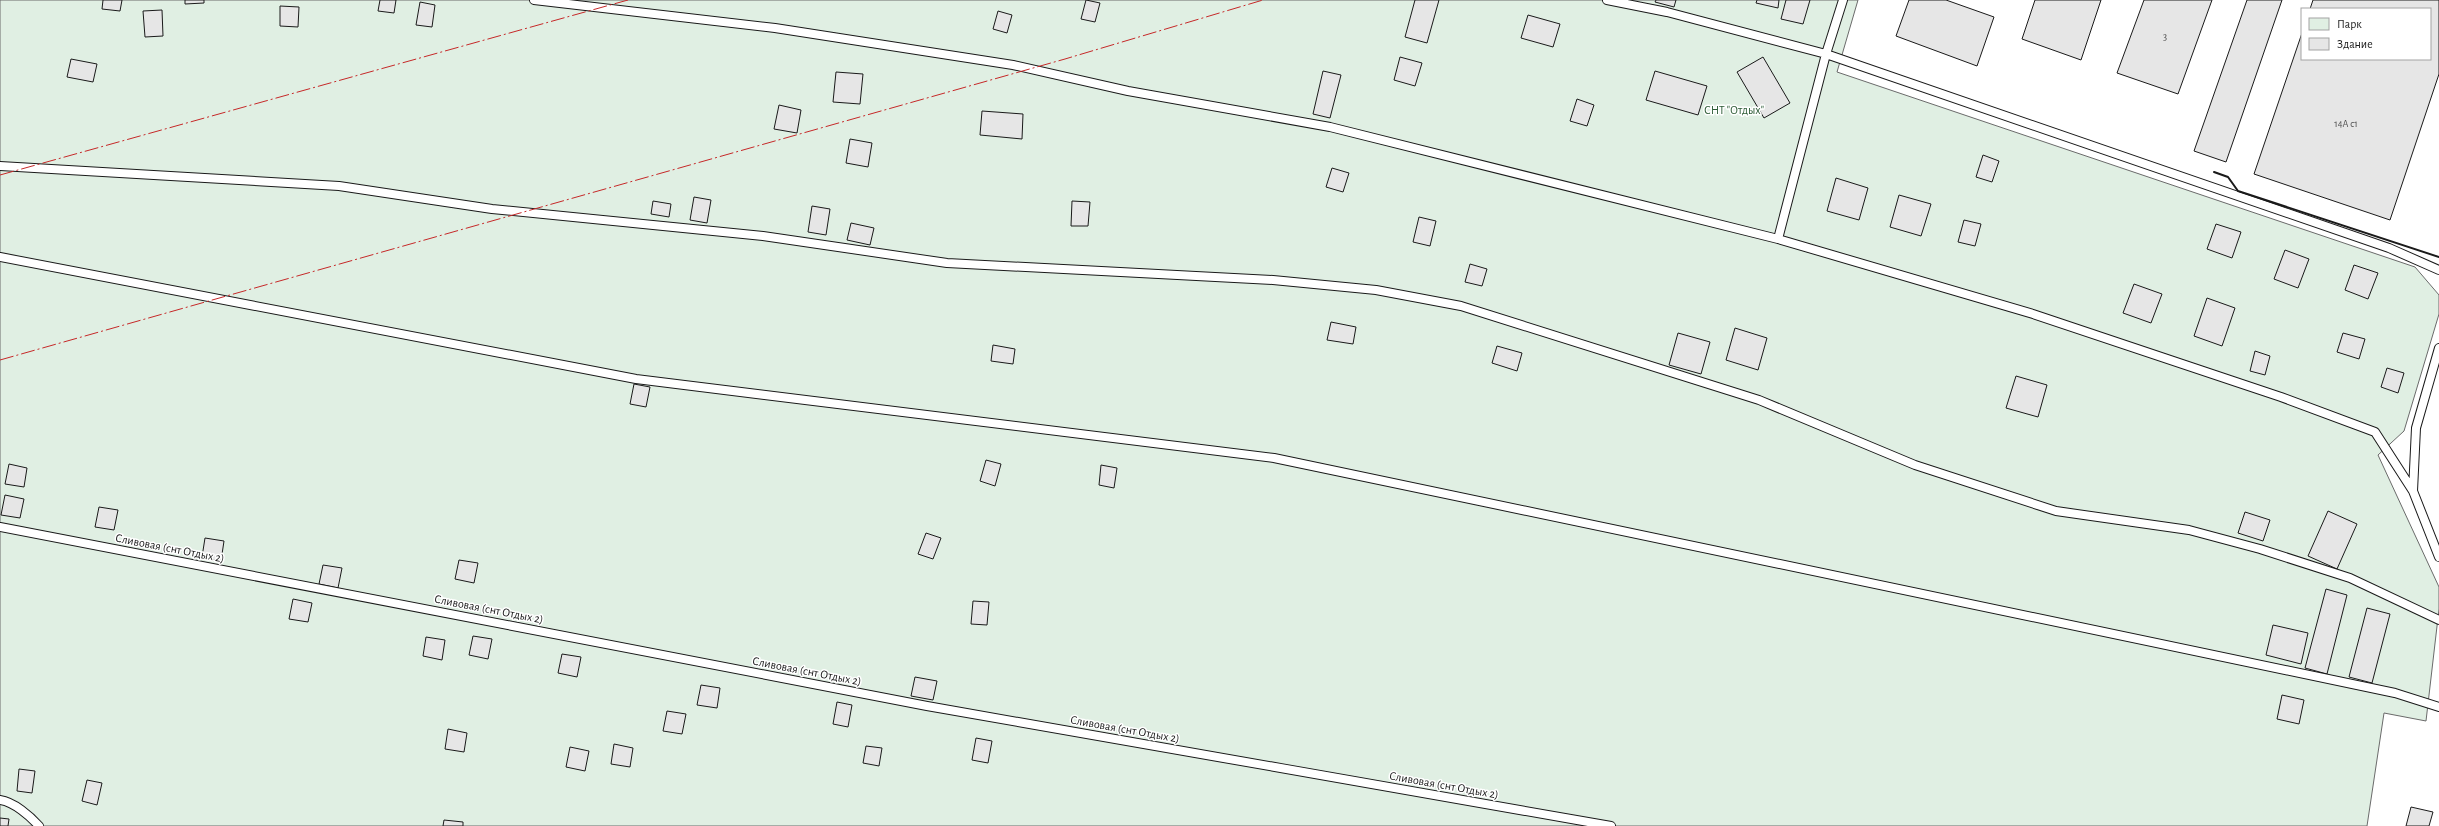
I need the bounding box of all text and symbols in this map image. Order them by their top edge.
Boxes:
legend [2301,8,2431,60]
text: Парк [2337,18,2362,30]
house number: 3 [2163,32,2167,42]
text: Здание [2337,38,2373,50]
park label: СНТ "Отдых" [1704,104,1764,116]
house number: 14А с1 [2334,119,2358,129]
street label: Сливовая (снт Отдых 2) [114,532,226,564]
street label: Сливовая (снт Отдых 2) [433,593,545,625]
street label: Сливовая (снт Отдых 2) [751,655,863,687]
street label: Сливовая (снт Отдых 2) [1069,713,1181,745]
street label: Сливовая (снт Отдых 2) [1388,769,1500,801]

